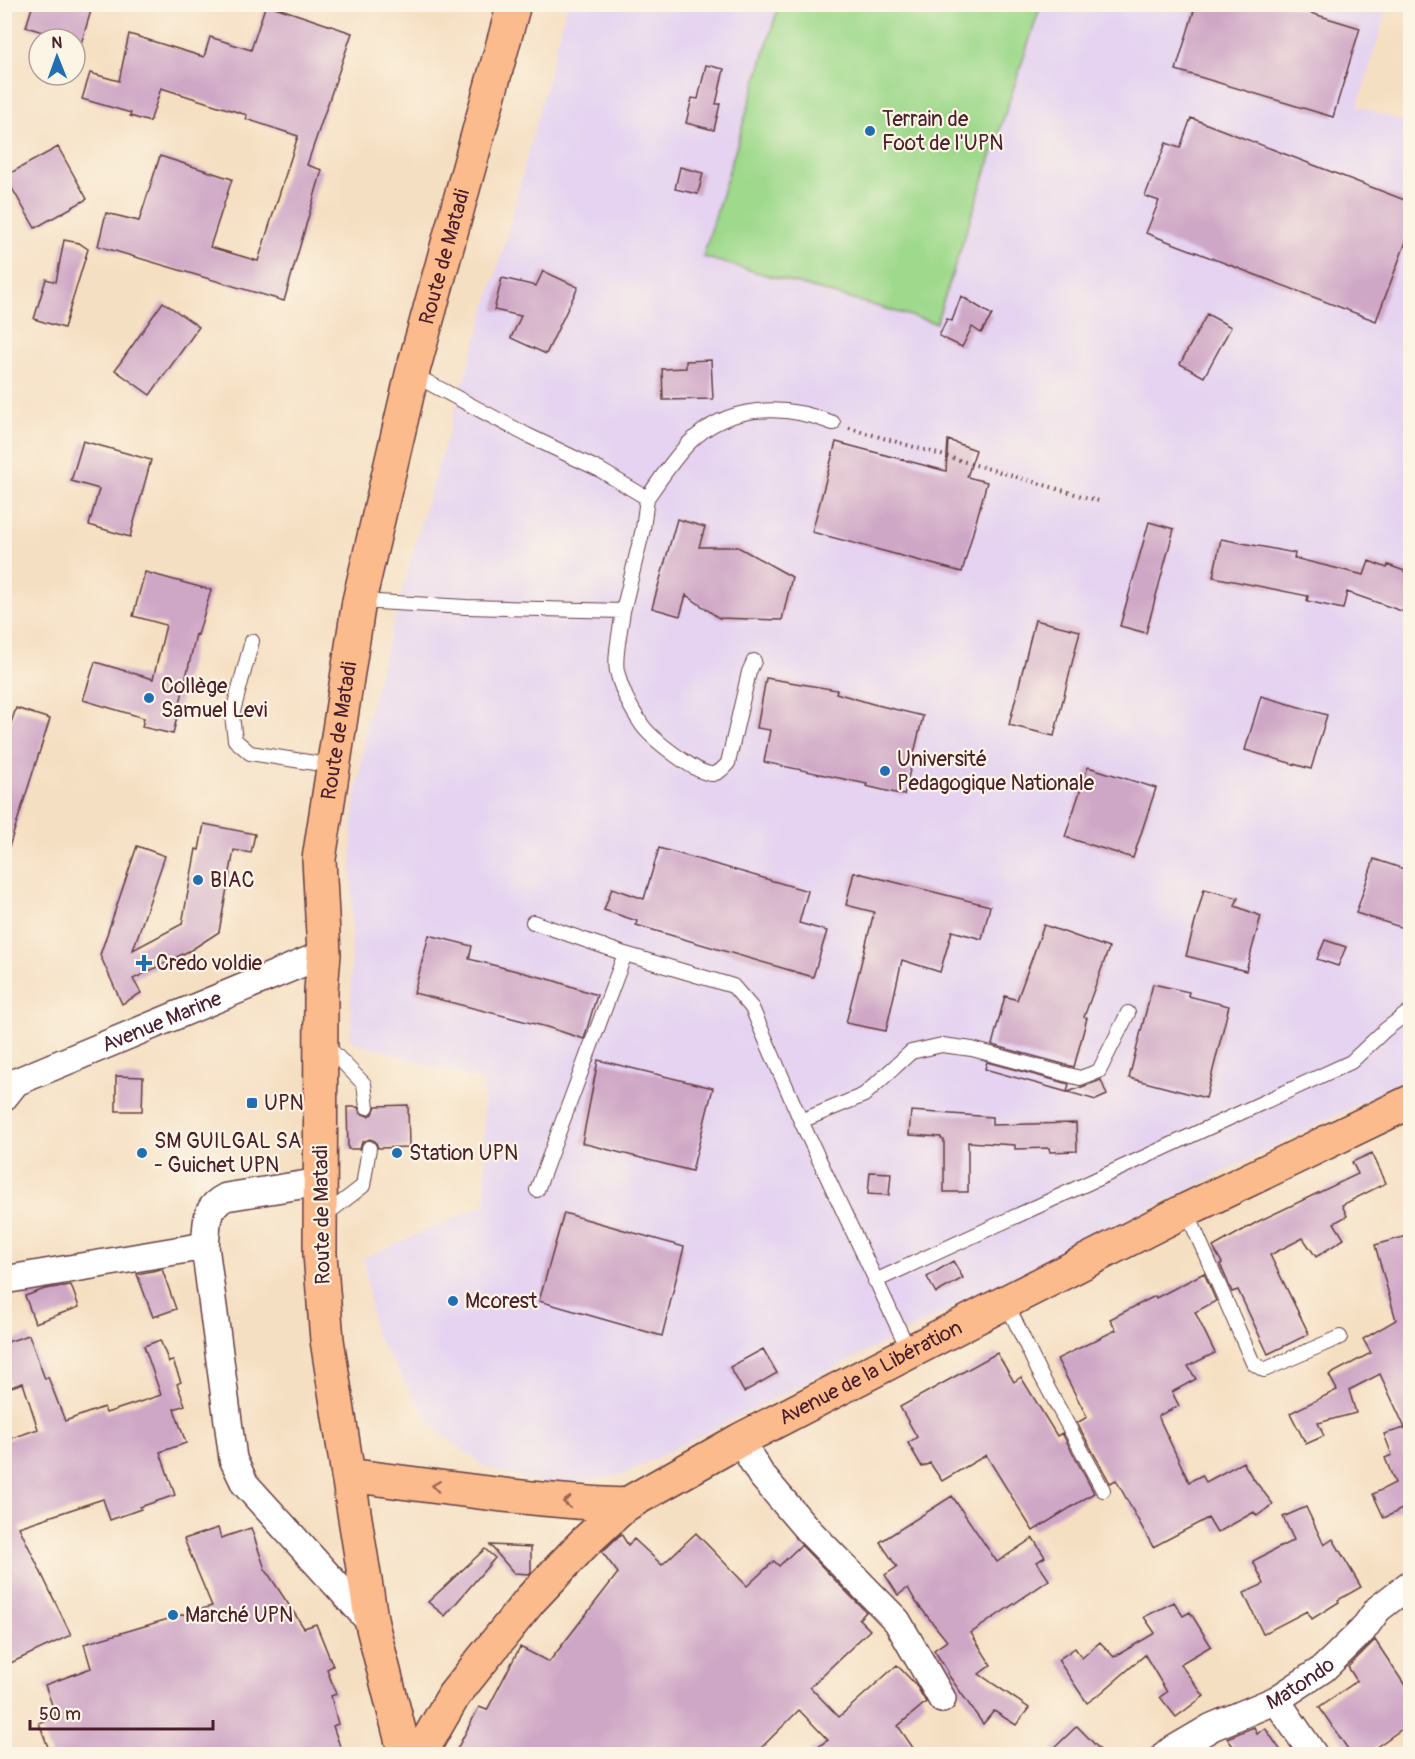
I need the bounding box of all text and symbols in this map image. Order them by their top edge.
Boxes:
north arrow [27,27,87,87]
text: N [51,33,63,53]
place label: Terrain de Foot de l'UPN [882,106,1003,157]
marker: Terrain de Foot de l'UPN [863,124,877,138]
street label: Route de Matadi [413,186,476,328]
street label: Route de Matadi [315,660,363,802]
place label: Collège Samuel Levi [161,673,268,724]
marker: Collège Samuel Levi [142,691,156,705]
place label: Université Pedagogique Nationale [897,746,1095,797]
marker: Université Pedagogique Nationale [878,764,892,778]
place label: BIAC [210,867,254,894]
marker: BIAC [191,873,205,887]
place label: Credo voldie [156,950,263,977]
marker: Credo voldie [137,956,151,970]
street label: Avenue Marine [98,984,226,1058]
place label: UPN [264,1090,304,1117]
marker: UPN [245,1096,259,1110]
place label: SM GUILGAL SA - Guichet UPN [154,1128,301,1179]
place label: Station UPN [409,1140,518,1167]
street label: Route de Matadi [307,1145,337,1285]
marker: SM GUILGAL SA - Guichet UPN [135,1146,149,1160]
marker: Station UPN [390,1146,404,1160]
place label: Mcorest [465,1288,538,1315]
marker: Mcorest [446,1294,460,1308]
street label: Avenue de la Libération [774,1314,966,1431]
one-way arrow [431,1481,441,1493]
one-way arrow [562,1496,571,1509]
place label: Marché UPN [185,1602,293,1629]
marker: Marché UPN [166,1608,180,1622]
street label: Matondo [1262,1651,1341,1716]
scale bar [30,1693,213,1731]
text: 50 m [39,1703,81,1726]

